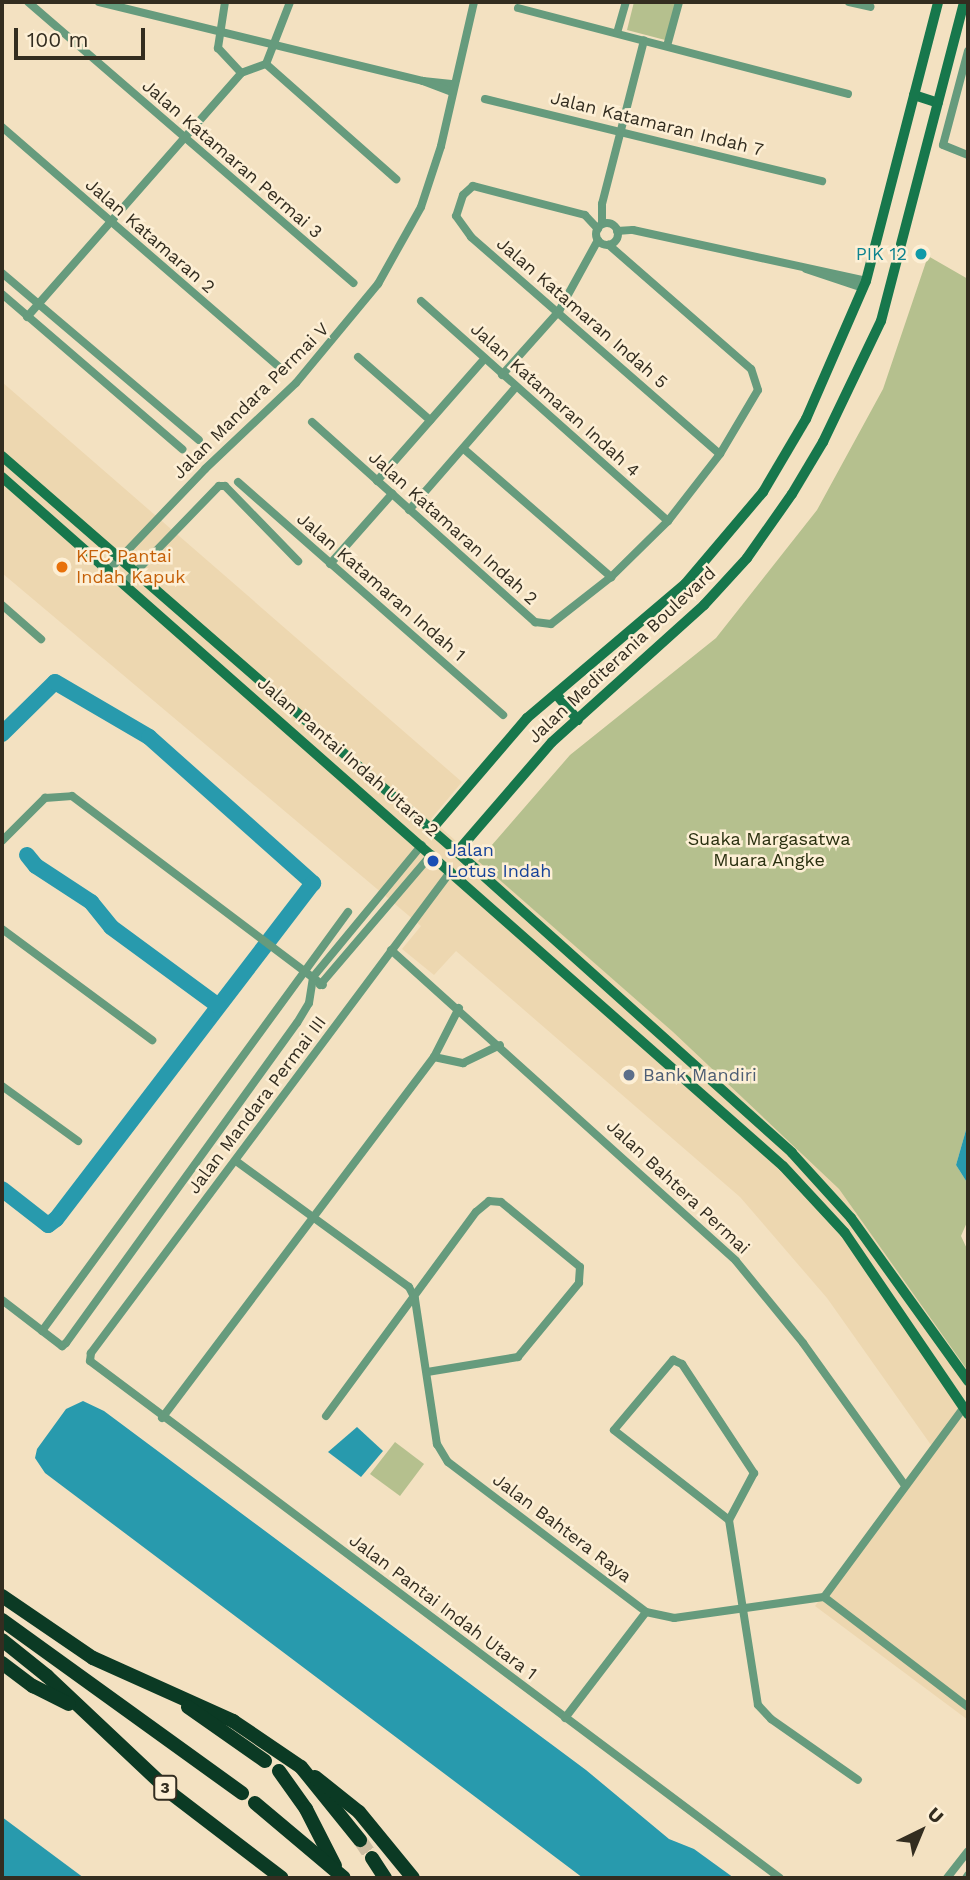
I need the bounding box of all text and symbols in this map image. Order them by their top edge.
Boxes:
scale bar [18,14,149,58]
text: 100 m [27,27,89,52]
street label: Jalan Katamaran Permai 3 [138,75,326,243]
street label: Jalan Katamaran Indah 7 [548,87,766,161]
street label: Jalan Katamaran 2 [81,174,219,298]
street label: Jalan Katamaran Indah 5 [492,233,672,393]
place label: PIK 12 [855,243,907,265]
marker: PIK 12 [913,246,929,262]
street label: Jalan Mandara Permai V [168,318,334,484]
street label: Jalan Katamaran Indah 4 [466,318,644,482]
street label: Jalan Katamaran Indah 2 [364,446,542,610]
street label: Jalan Katamaran Indah 1 [292,508,470,666]
place label: KFC Pantai Indah Kapuk [76,546,185,588]
marker: KFC Pantai Indah Kapuk [54,559,70,575]
street label: Jalan Mediterania Boulevard [524,562,720,748]
street label: Jalan Pantai Indah Utara 2 [253,672,443,842]
park label: Suaka Margasatwa Muara Angke [687,829,851,872]
place label: Jalan Lotus Indah [447,840,551,882]
marker: Jalan Lotus Indah [425,853,441,869]
street label: Jalan Mandara Permai III [183,1012,331,1198]
place label: Bank Mandiri [643,1064,757,1086]
marker: Bank Mandiri [621,1067,637,1083]
street label: Jalan Bahtera Permai [602,1115,754,1259]
street label: Jalan Bahtera Raya [488,1469,636,1587]
street label: Jalan Pantai Indah Utara 1 [345,1529,541,1685]
road number: 3 [153,1776,177,1800]
north arrow [886,1796,956,1866]
text: U [923,1802,948,1828]

